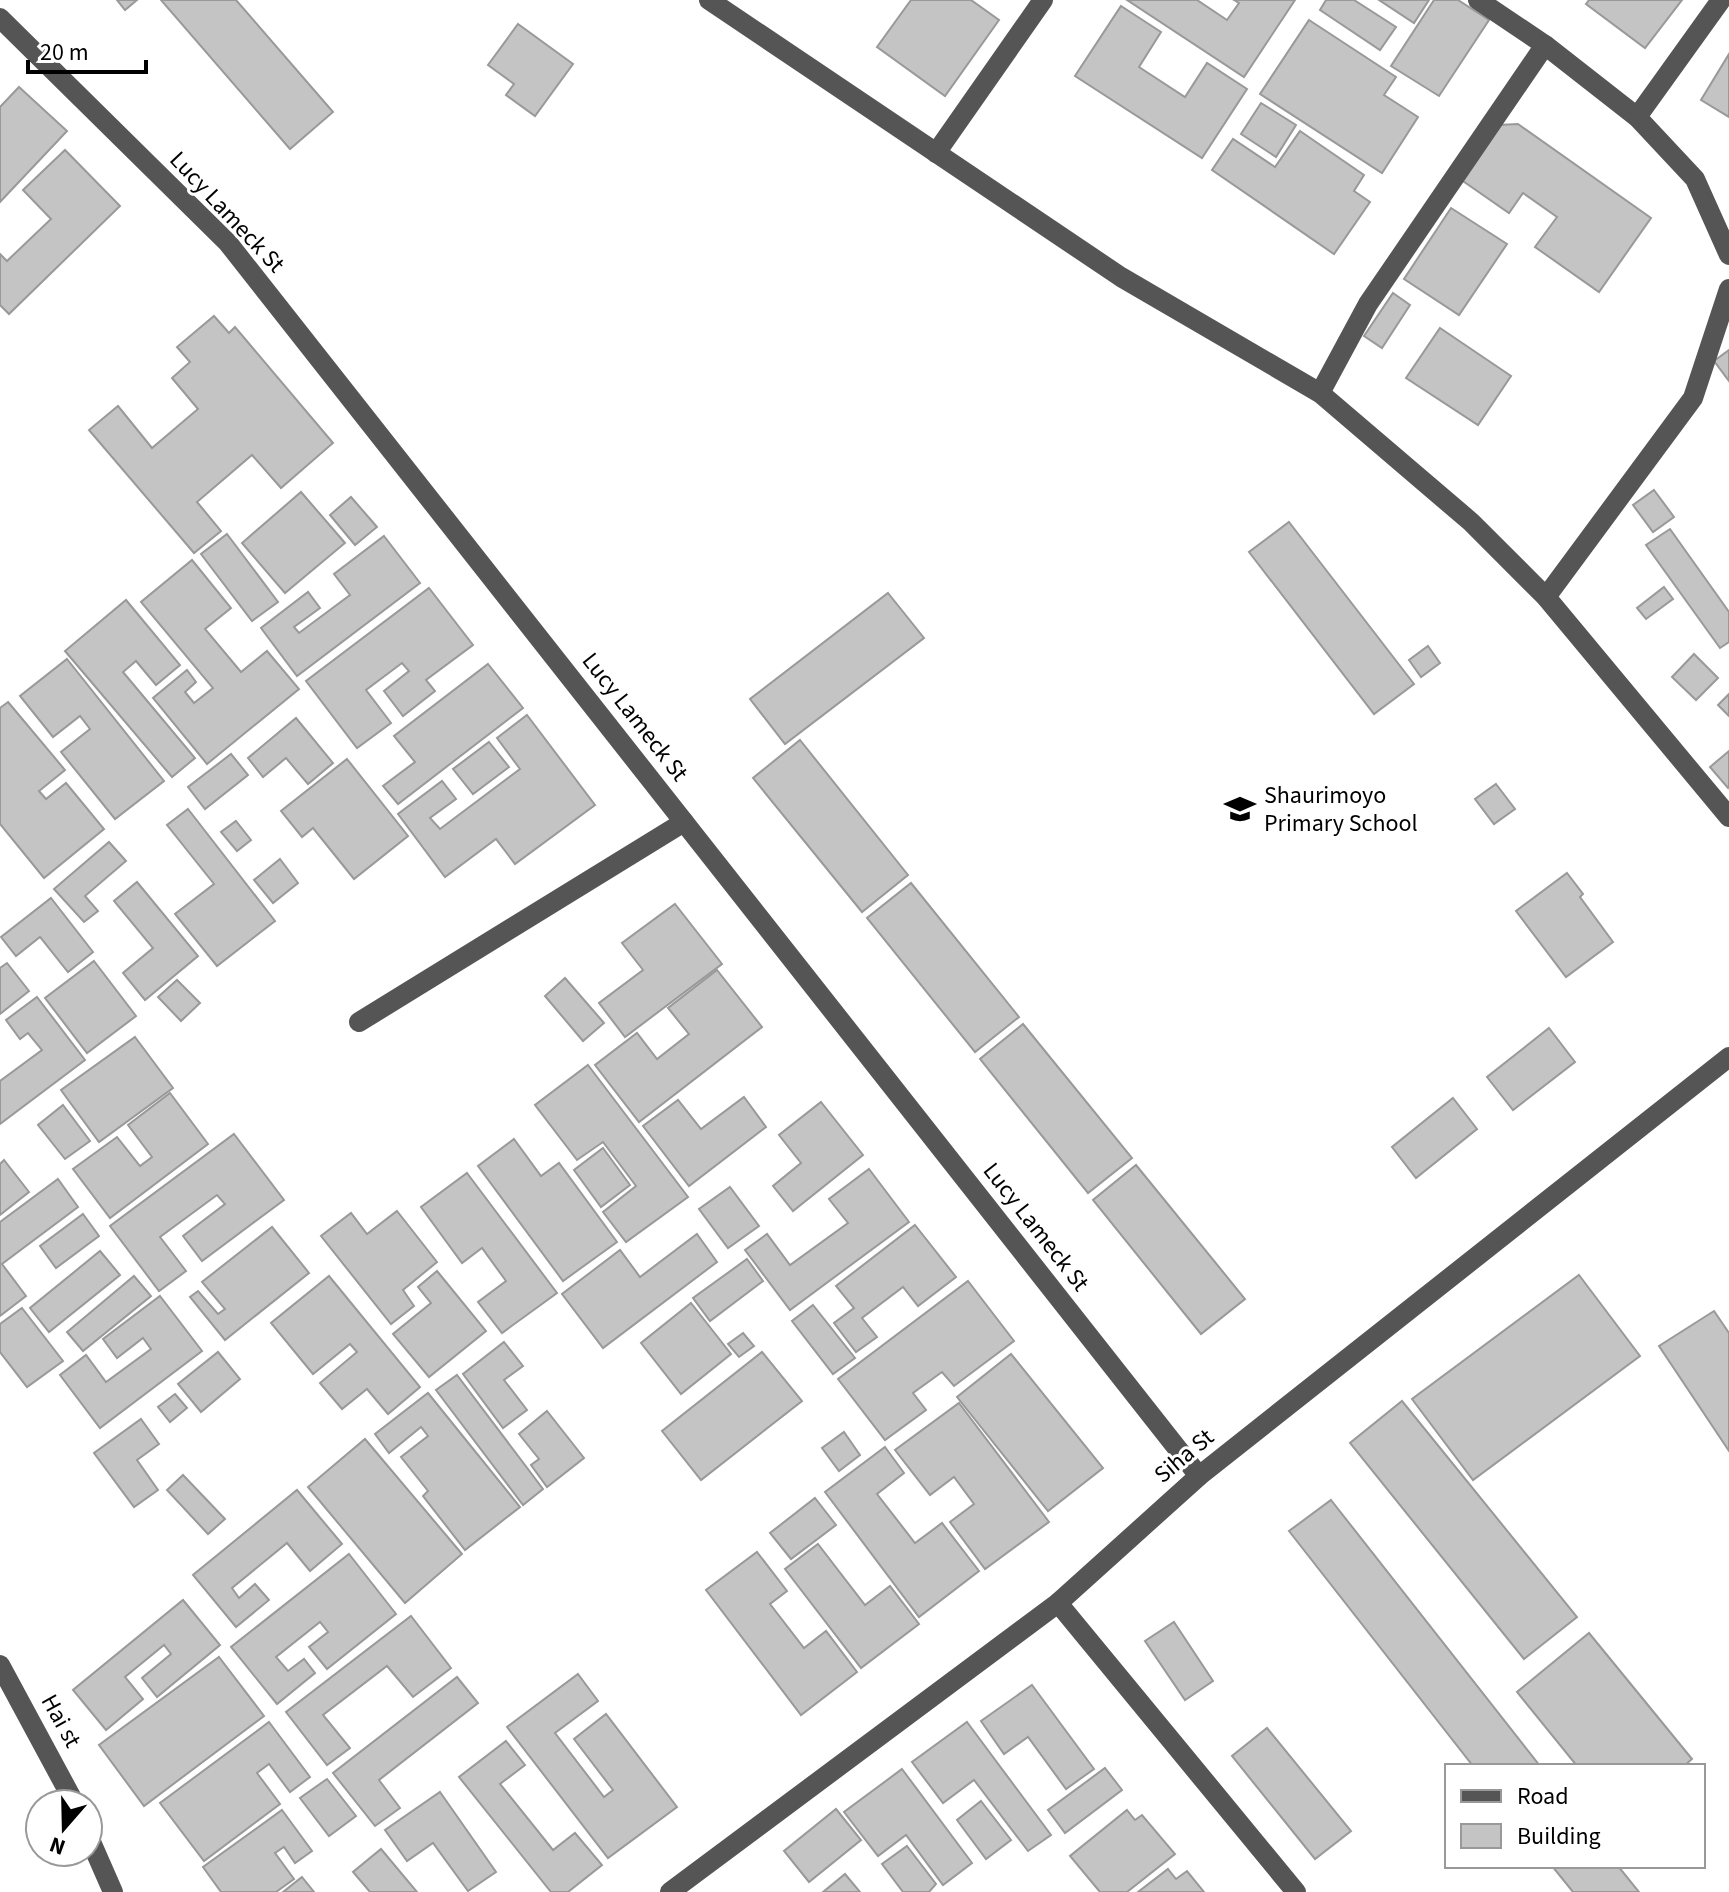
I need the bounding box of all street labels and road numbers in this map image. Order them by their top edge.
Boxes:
street label: Lucy Lameck St [161,143,293,281]
street label: Lucy Lameck St [573,645,697,789]
street label: Lucy Lameck St [974,1155,1098,1299]
street label: Siha St [1146,1420,1222,1492]
street label: Hai st [32,1688,90,1754]

